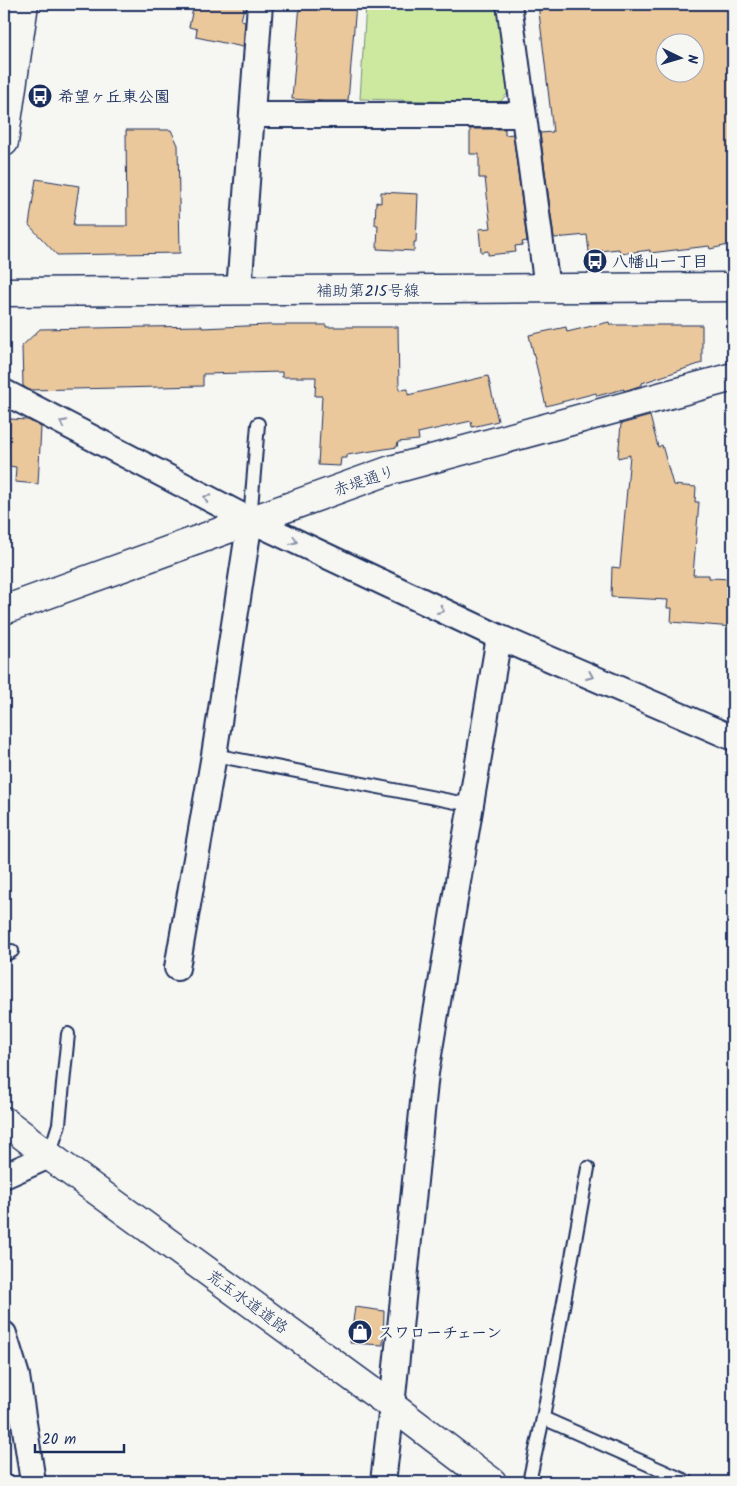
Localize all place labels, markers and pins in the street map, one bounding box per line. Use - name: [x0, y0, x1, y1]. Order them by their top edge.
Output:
- bus stop icon: 希望ヶ丘東公園: [27, 83, 53, 109]
- place label: 希望ヶ丘東公園: [58, 85, 170, 110]
- bus stop icon: 八幡山一丁目: [582, 248, 608, 274]
- place label: 八幡山一丁目: [612, 250, 708, 275]
- shop icon: スワローチェーン: [347, 1319, 373, 1345]
- place label: スワローチェーン: [378, 1321, 502, 1346]

